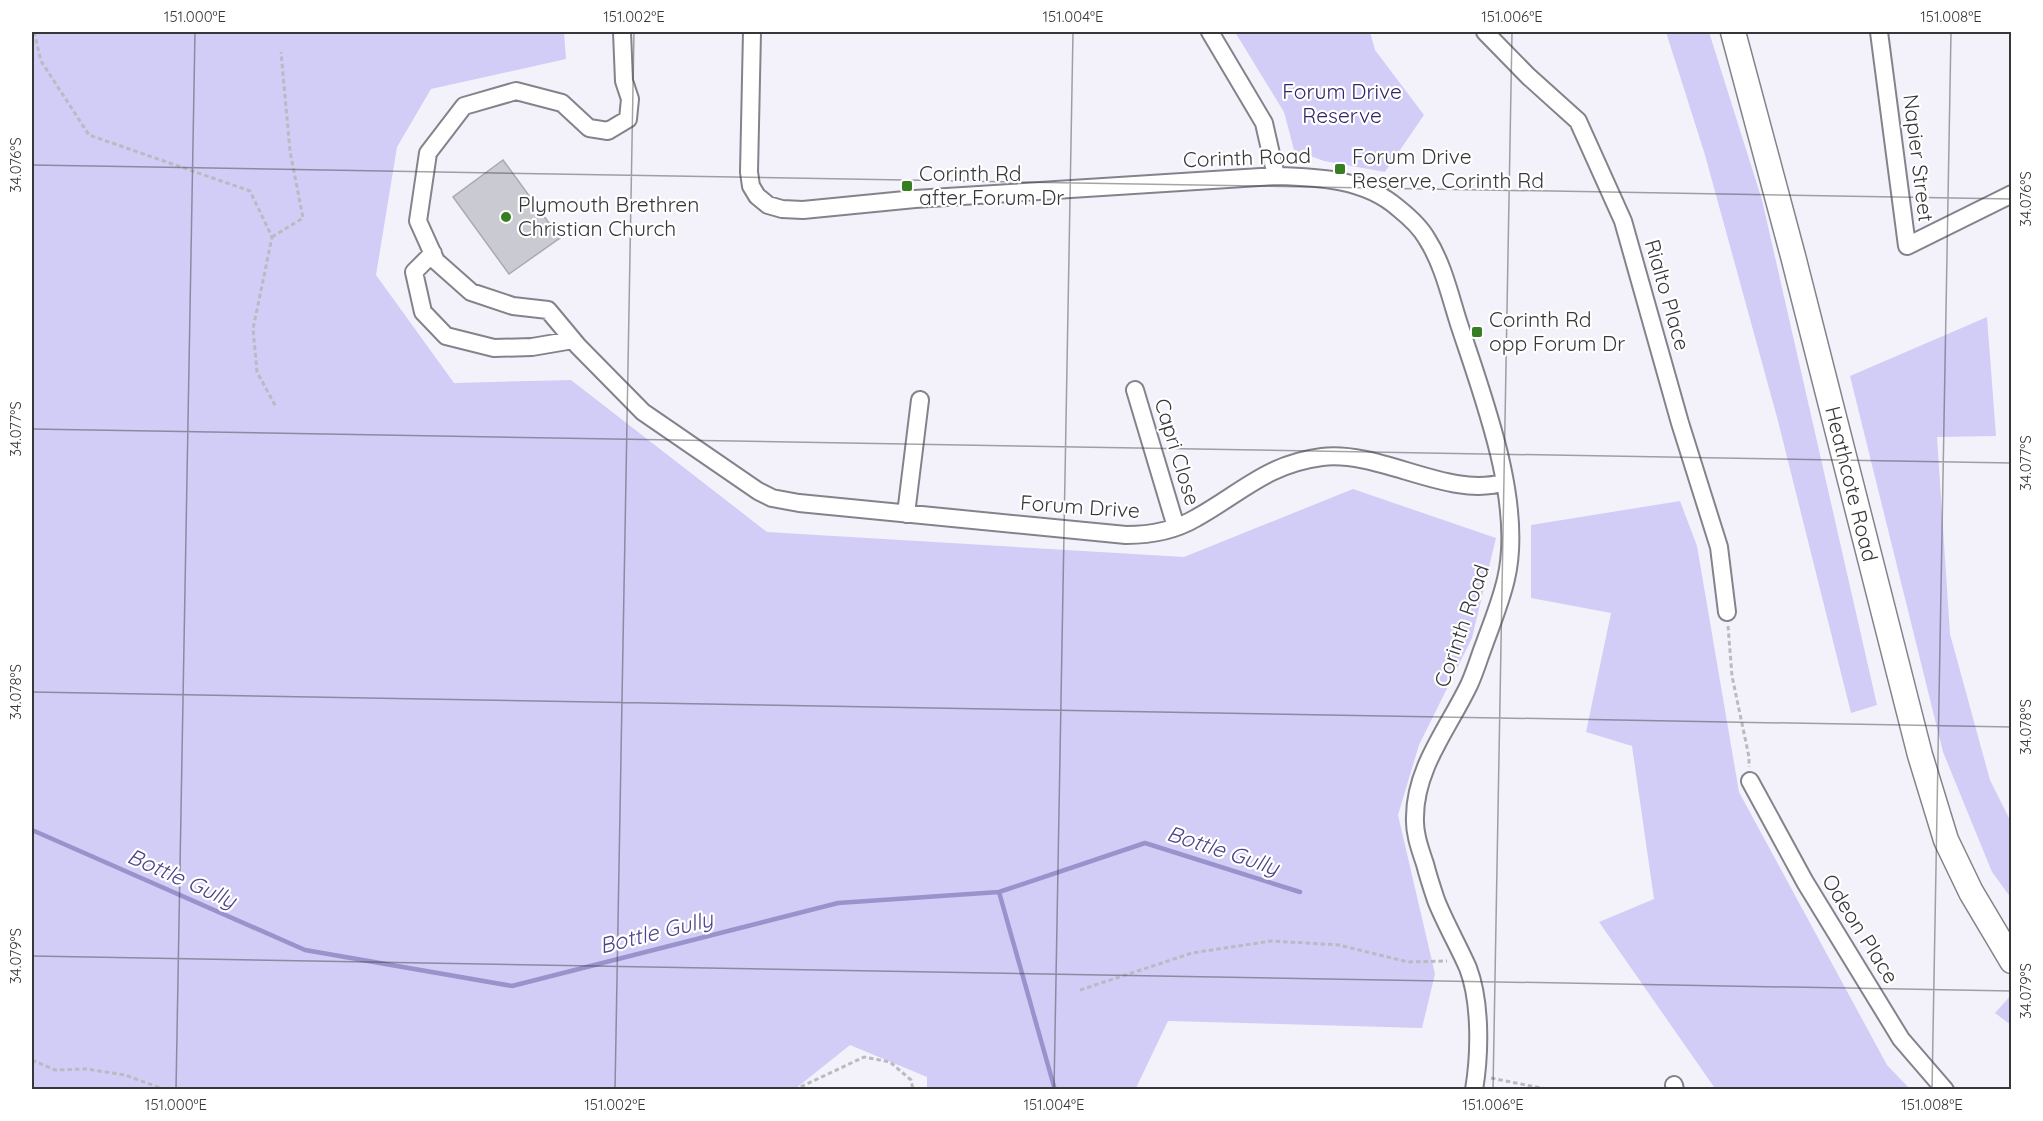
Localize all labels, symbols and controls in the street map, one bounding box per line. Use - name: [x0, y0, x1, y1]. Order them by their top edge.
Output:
- text: 151.000°E: [164, 7, 226, 26]
- text: 151.002°E: [603, 7, 665, 26]
- text: 151.004°E: [1042, 7, 1104, 26]
- text: 151.006°E: [1481, 7, 1543, 26]
- text: 151.008°E: [1920, 7, 1982, 26]
- park label: Forum Drive Reserve: [1282, 78, 1402, 128]
- street label: Napier Street: [1898, 93, 1940, 223]
- text: 34.076°S: [6, 137, 25, 193]
- street label: Corinth Road: [1183, 142, 1311, 172]
- place label: Forum Drive Reserve, Corinth Rd: [1352, 143, 1544, 193]
- place label: Corinth Rd after Forum Dr: [919, 160, 1064, 210]
- marker: Forum Drive Reserve, Corinth Rd: [1333, 162, 1347, 176]
- text: 34.076°S: [2016, 171, 2035, 227]
- marker: Corinth Rd after Forum Dr: [900, 179, 914, 193]
- place label: Plymouth Brethren Christian Church: [518, 191, 699, 241]
- marker: Plymouth Brethren Christian Church: [499, 210, 513, 224]
- street label: Rialto Place: [1640, 236, 1696, 353]
- place label: Corinth Rd opp Forum Dr: [1489, 306, 1625, 356]
- marker: Corinth Rd opp Forum Dr: [1470, 325, 1484, 339]
- street label: Capri Close: [1149, 395, 1207, 508]
- text: 34.077°S: [6, 401, 25, 457]
- street label: Heathcote Road: [1820, 403, 1884, 564]
- text: 34.077°S: [2016, 435, 2035, 491]
- street label: Forum Drive: [1019, 489, 1141, 523]
- street label: Corinth Road: [1428, 561, 1494, 690]
- text: 34.078°S: [6, 664, 25, 720]
- text: 34.078°S: [2016, 699, 2035, 755]
- water label: Bottle Gully: [1164, 819, 1284, 882]
- water label: Bottle Gully: [123, 842, 242, 915]
- street label: Odeon Place: [1817, 869, 1905, 988]
- water label: Bottle Gully: [596, 904, 717, 960]
- text: 34.079°S: [6, 928, 25, 984]
- text: 34.079°S: [2016, 963, 2035, 1019]
- text: 151.000°E: [145, 1095, 207, 1114]
- text: 151.002°E: [584, 1095, 646, 1114]
- text: 151.004°E: [1023, 1095, 1085, 1114]
- text: 151.006°E: [1462, 1095, 1524, 1114]
- text: 151.008°E: [1901, 1095, 1963, 1114]

